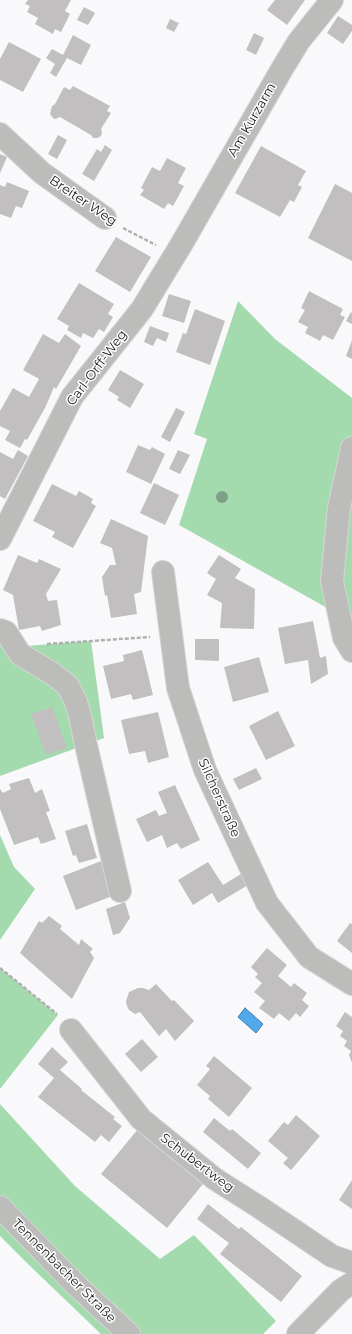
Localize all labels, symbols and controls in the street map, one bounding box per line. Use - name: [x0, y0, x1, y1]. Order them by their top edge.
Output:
- street label: Am Kurzarm: [225, 80, 279, 160]
- street label: Breiter Weg: [46, 173, 120, 229]
- street label: Carl-Orff-Weg: [64, 327, 130, 409]
- street label: Silcherstraße: [195, 756, 243, 840]
- street label: Schubertweg: [157, 1130, 237, 1196]
- street label: Tennenbacher Straße: [9, 1216, 119, 1326]

